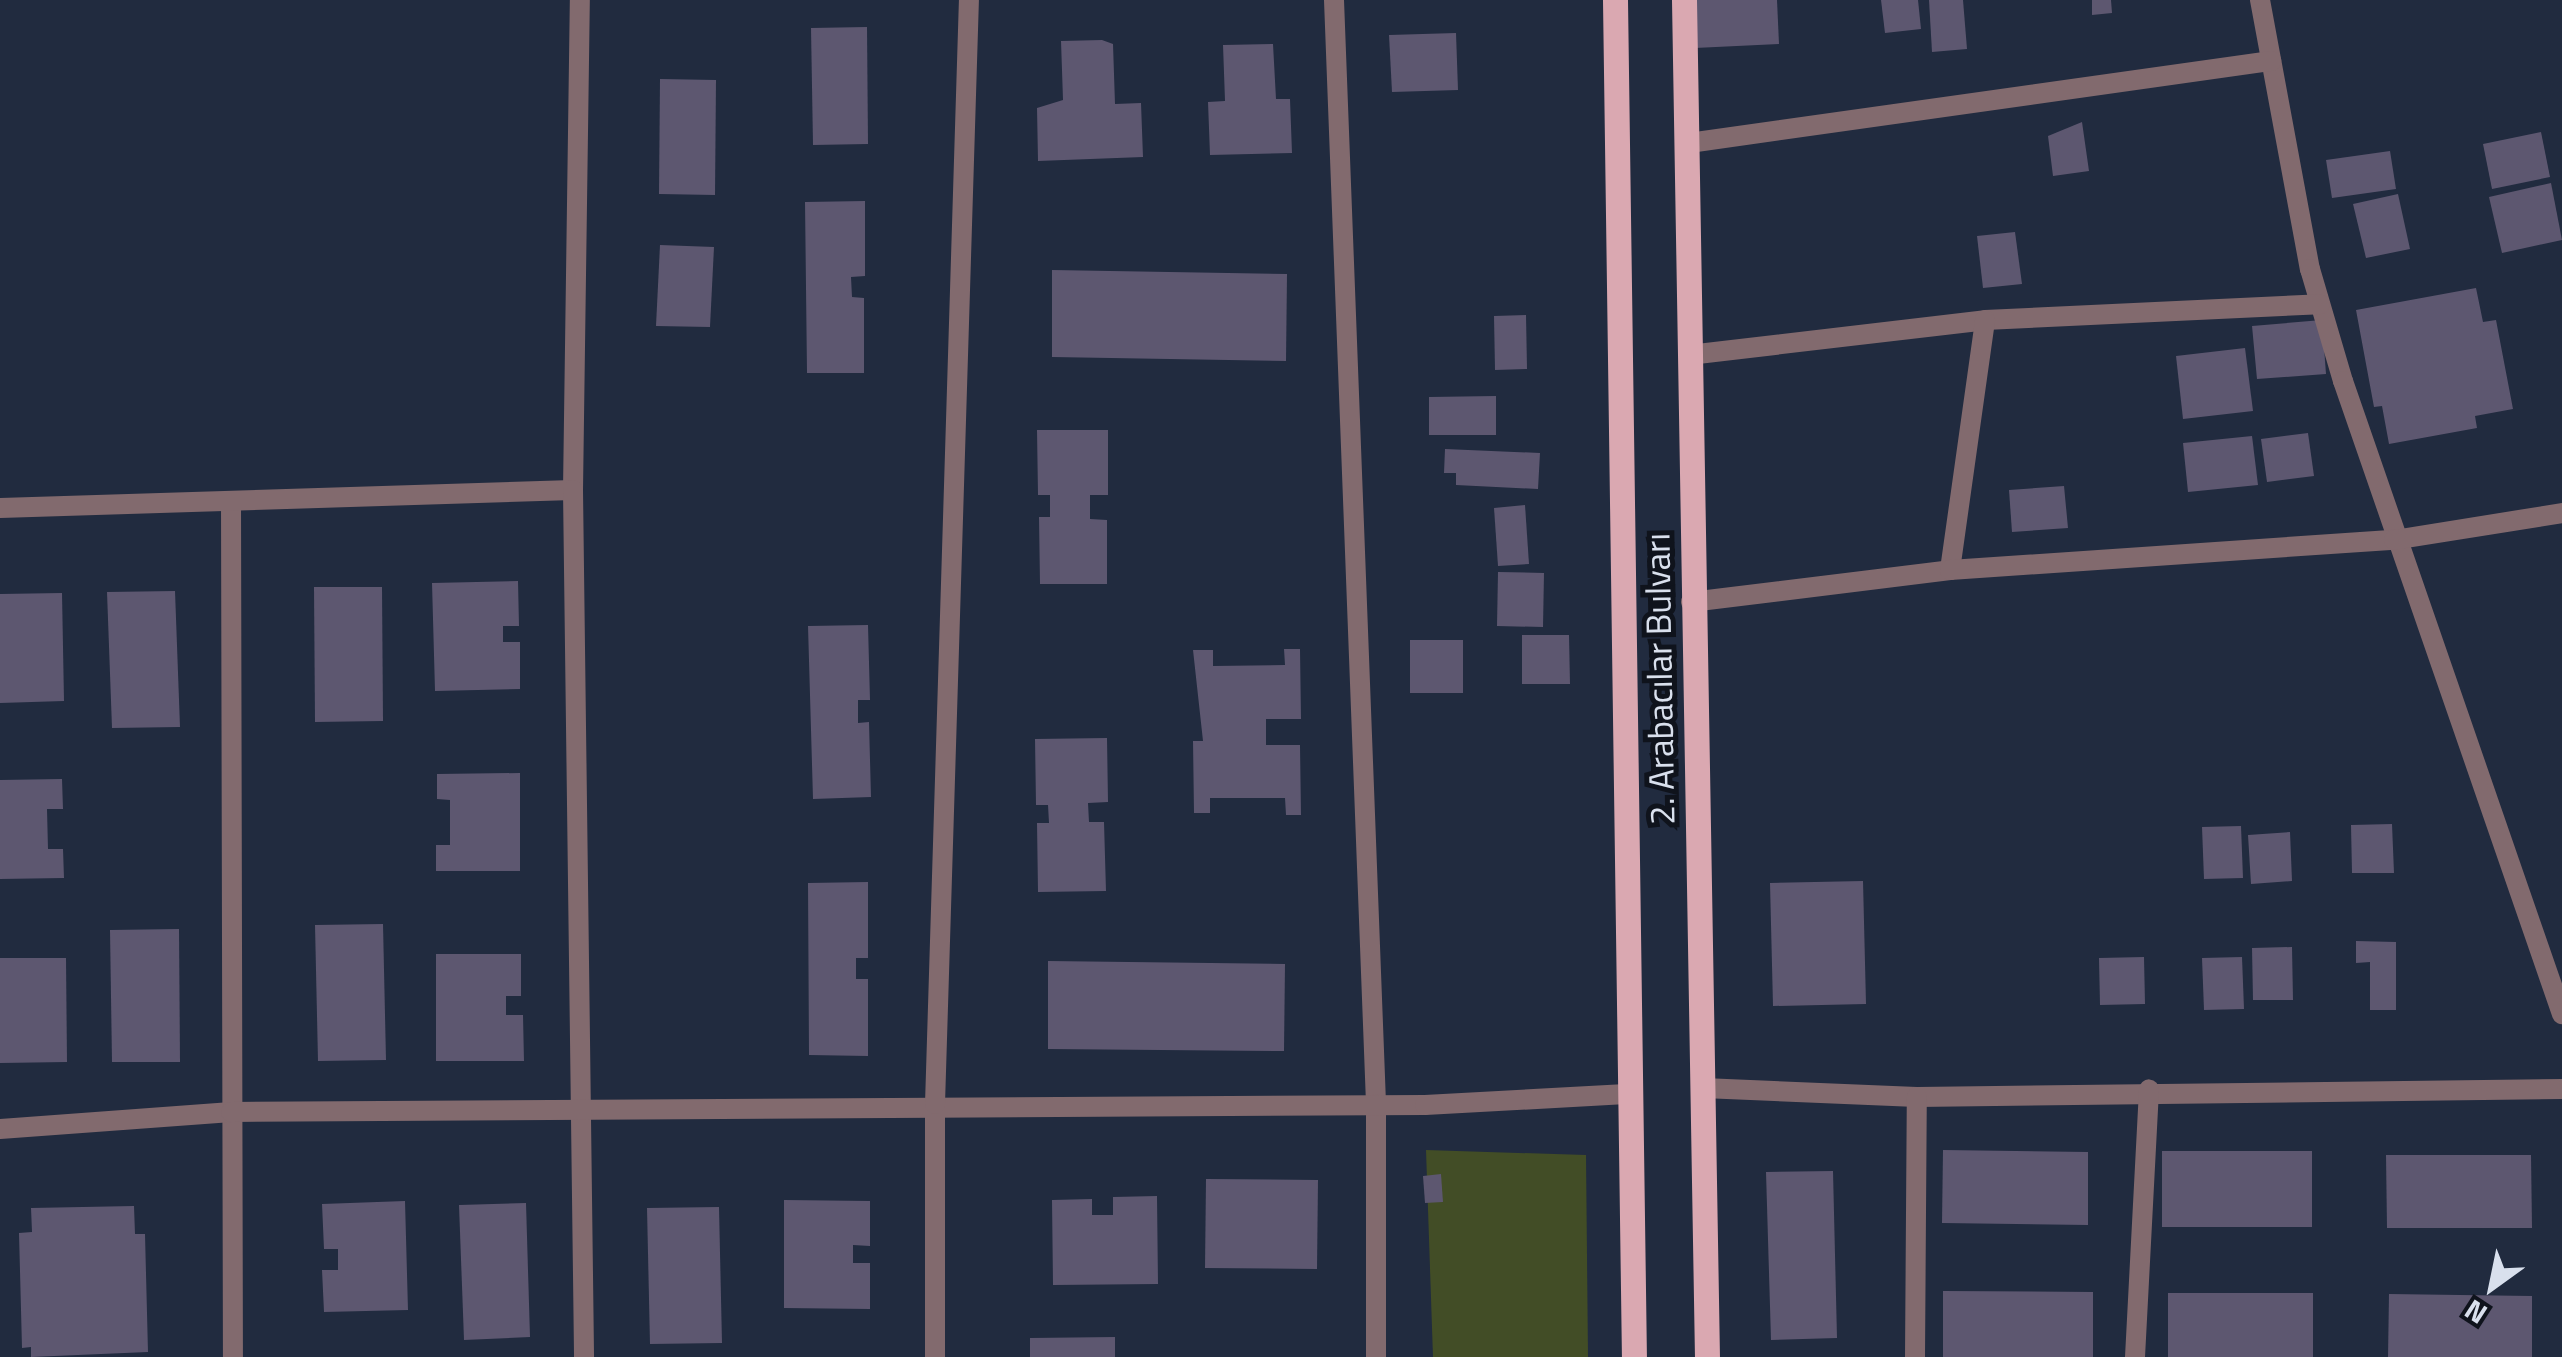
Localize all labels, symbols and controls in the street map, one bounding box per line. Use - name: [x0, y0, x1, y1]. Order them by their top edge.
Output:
- street label: 2. Arabacılar Bulvarı: [1635, 533, 1683, 825]
- north arrow: [2442, 1237, 2542, 1337]
- text: N: [2456, 1289, 2495, 1336]

